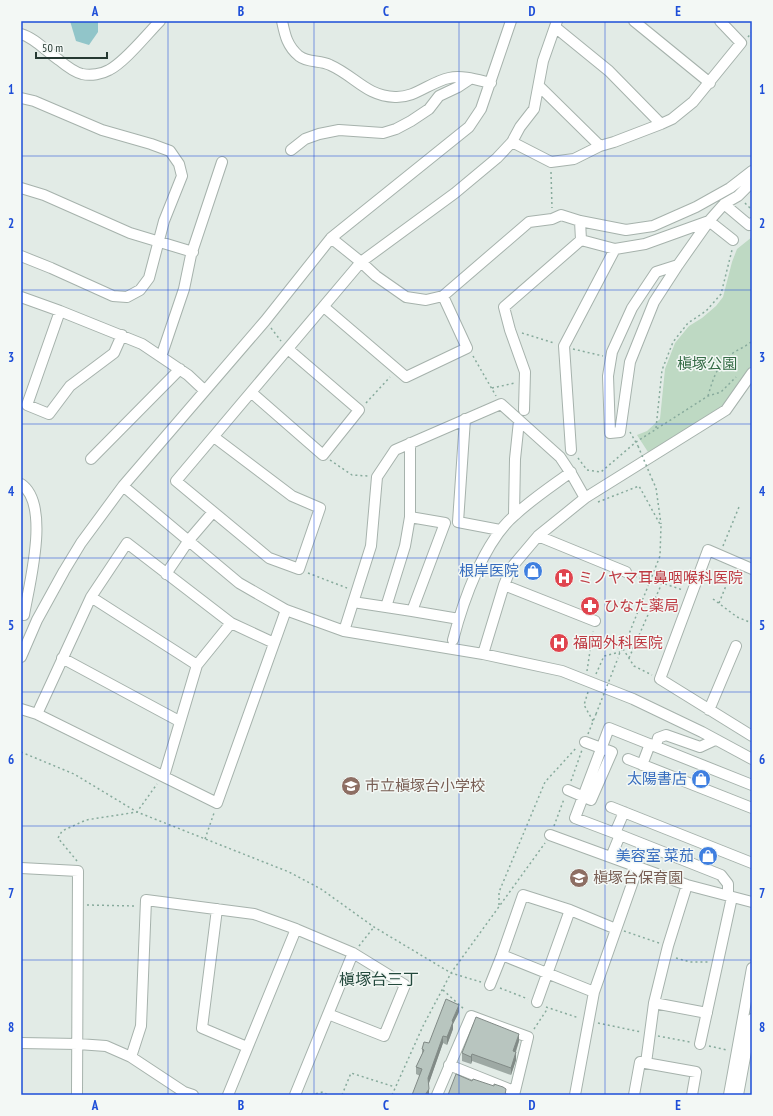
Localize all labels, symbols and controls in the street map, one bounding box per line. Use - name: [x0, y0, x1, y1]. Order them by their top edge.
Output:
- text: A: [91, 3, 99, 20]
- text: B: [238, 3, 244, 20]
- text: C: [383, 3, 389, 20]
- text: D: [529, 3, 536, 20]
- text: E: [675, 3, 681, 20]
- scale bar: [36, 34, 107, 60]
- text: 50 m: [42, 40, 63, 55]
- text: 1: [8, 81, 14, 98]
- text: 1: [759, 81, 765, 98]
- text: 2: [8, 215, 14, 232]
- text: 2: [759, 215, 765, 232]
- text: 3: [8, 349, 14, 366]
- text: 3: [759, 349, 765, 366]
- park label: 槇塚公園: [677, 354, 737, 373]
- text: 4: [8, 483, 15, 500]
- text: 4: [759, 483, 766, 500]
- shop icon: 根岸医院: [522, 560, 544, 582]
- place label: 根岸医院: [459, 561, 519, 580]
- hospital icon: ミノヤマ耳鼻咽喉科医院: [553, 567, 575, 589]
- place label: ミノヤマ耳鼻咽喉科医院: [578, 568, 743, 587]
- pharmacy icon: ひなた薬局: [579, 595, 601, 617]
- place label: ひなた薬局: [604, 596, 679, 615]
- text: 5: [8, 617, 14, 634]
- text: 5: [759, 617, 765, 634]
- hospital icon: 福岡外科医院: [548, 632, 570, 654]
- place label: 福岡外科医院: [573, 633, 663, 652]
- text: 6: [8, 751, 14, 768]
- text: 6: [759, 751, 765, 768]
- shop icon: 太陽書店: [690, 768, 712, 790]
- place label: 太陽書店: [627, 769, 687, 788]
- school or university icon: 市立槇塚台小学校: [340, 775, 362, 797]
- place label: 市立槇塚台小学校: [365, 776, 485, 795]
- shop icon: 美容室 菜茄: [697, 845, 719, 867]
- place label: 美容室 菜茄: [616, 846, 694, 865]
- school or university icon: 槇塚台保育園: [568, 867, 590, 889]
- place label: 槇塚台保育園: [593, 868, 683, 887]
- text: 7: [8, 885, 14, 902]
- text: 7: [759, 885, 765, 902]
- district label: 槇塚台三丁: [339, 969, 419, 989]
- text: 8: [8, 1019, 14, 1036]
- text: 8: [759, 1019, 765, 1036]
- text: A: [91, 1097, 99, 1114]
- text: B: [238, 1097, 244, 1114]
- text: C: [383, 1097, 389, 1114]
- text: D: [529, 1097, 536, 1114]
- text: E: [675, 1097, 681, 1114]

